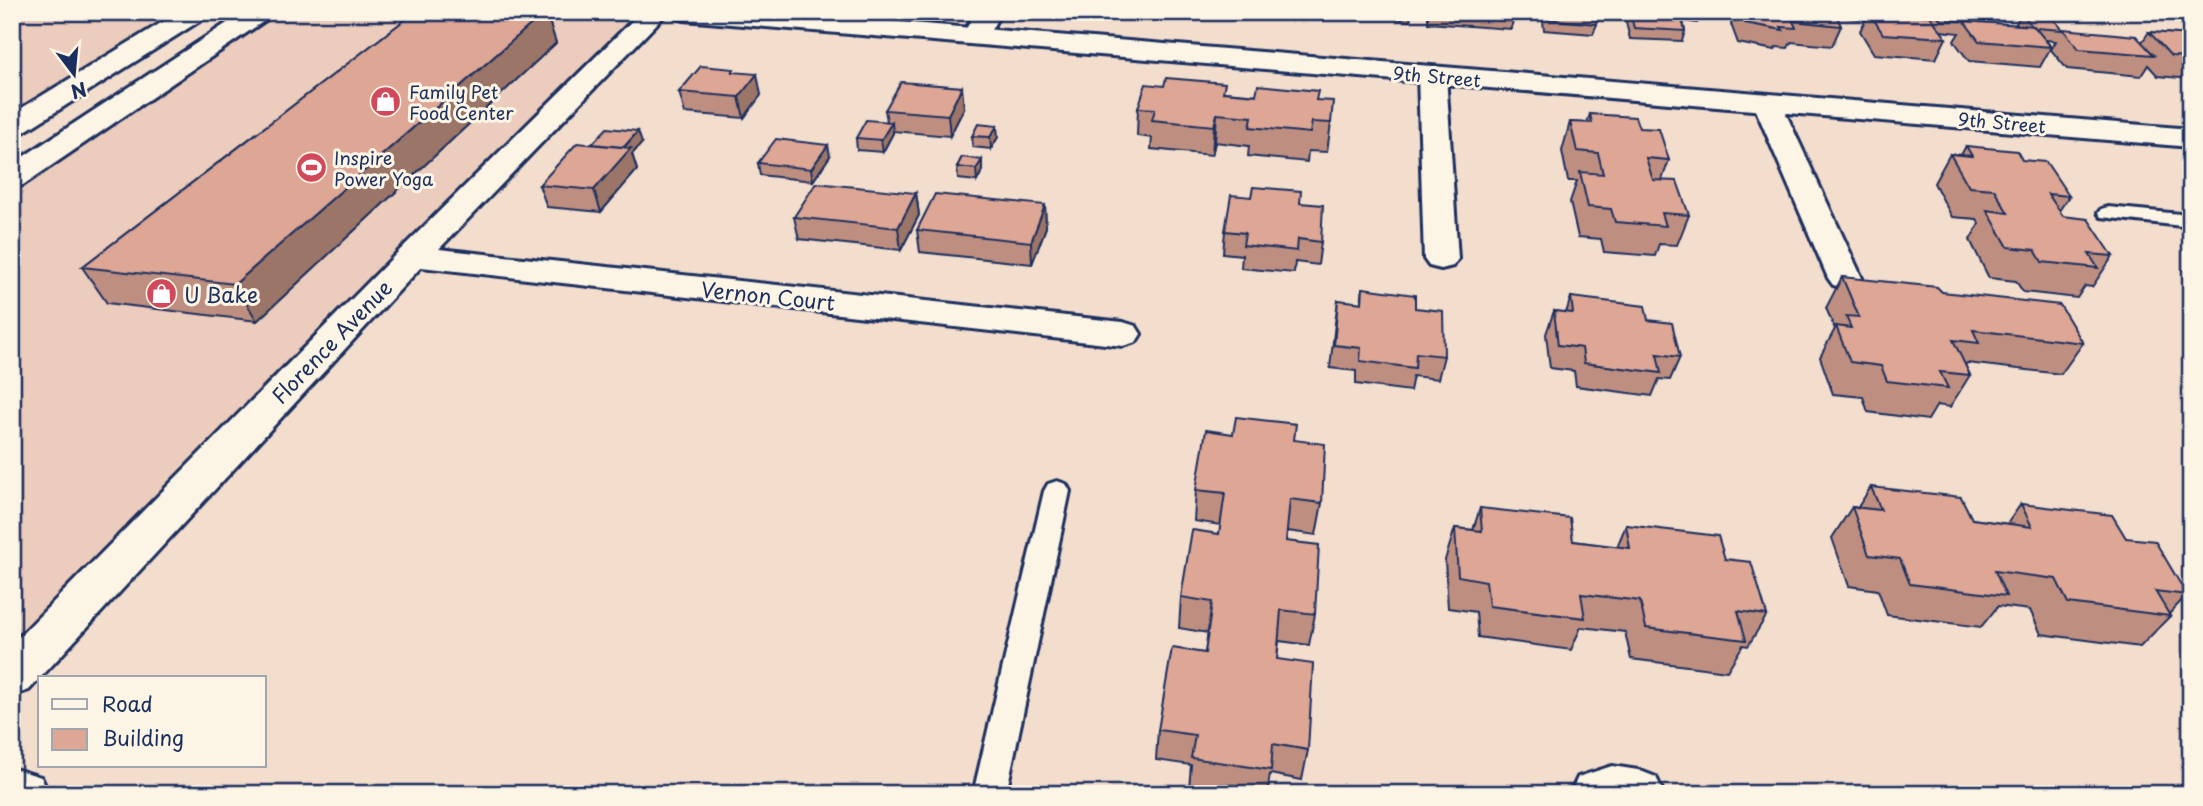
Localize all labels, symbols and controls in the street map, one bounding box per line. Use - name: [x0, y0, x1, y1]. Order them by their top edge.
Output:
- north arrow: [38, 38, 108, 108]
- street label: 9th Street: [1392, 59, 1482, 93]
- text: N: [68, 76, 90, 107]
- place label: Family Pet Food Center: [409, 78, 514, 126]
- shop icon: Family Pet Food Center: [369, 84, 403, 118]
- street label: 9th Street: [1957, 105, 2047, 139]
- place label: Inspire Power Yoga: [334, 144, 434, 192]
- sports icon: Inspire Power Yoga: [294, 150, 328, 184]
- street label: Florence Avenue: [263, 272, 399, 410]
- street label: Vernon Court: [699, 272, 837, 318]
- shop icon: U Bake: [144, 277, 178, 311]
- place label: U Bake: [184, 278, 258, 310]
- legend: [38, 676, 266, 768]
- text: Road: [102, 687, 153, 719]
- text: Building: [102, 721, 184, 753]

